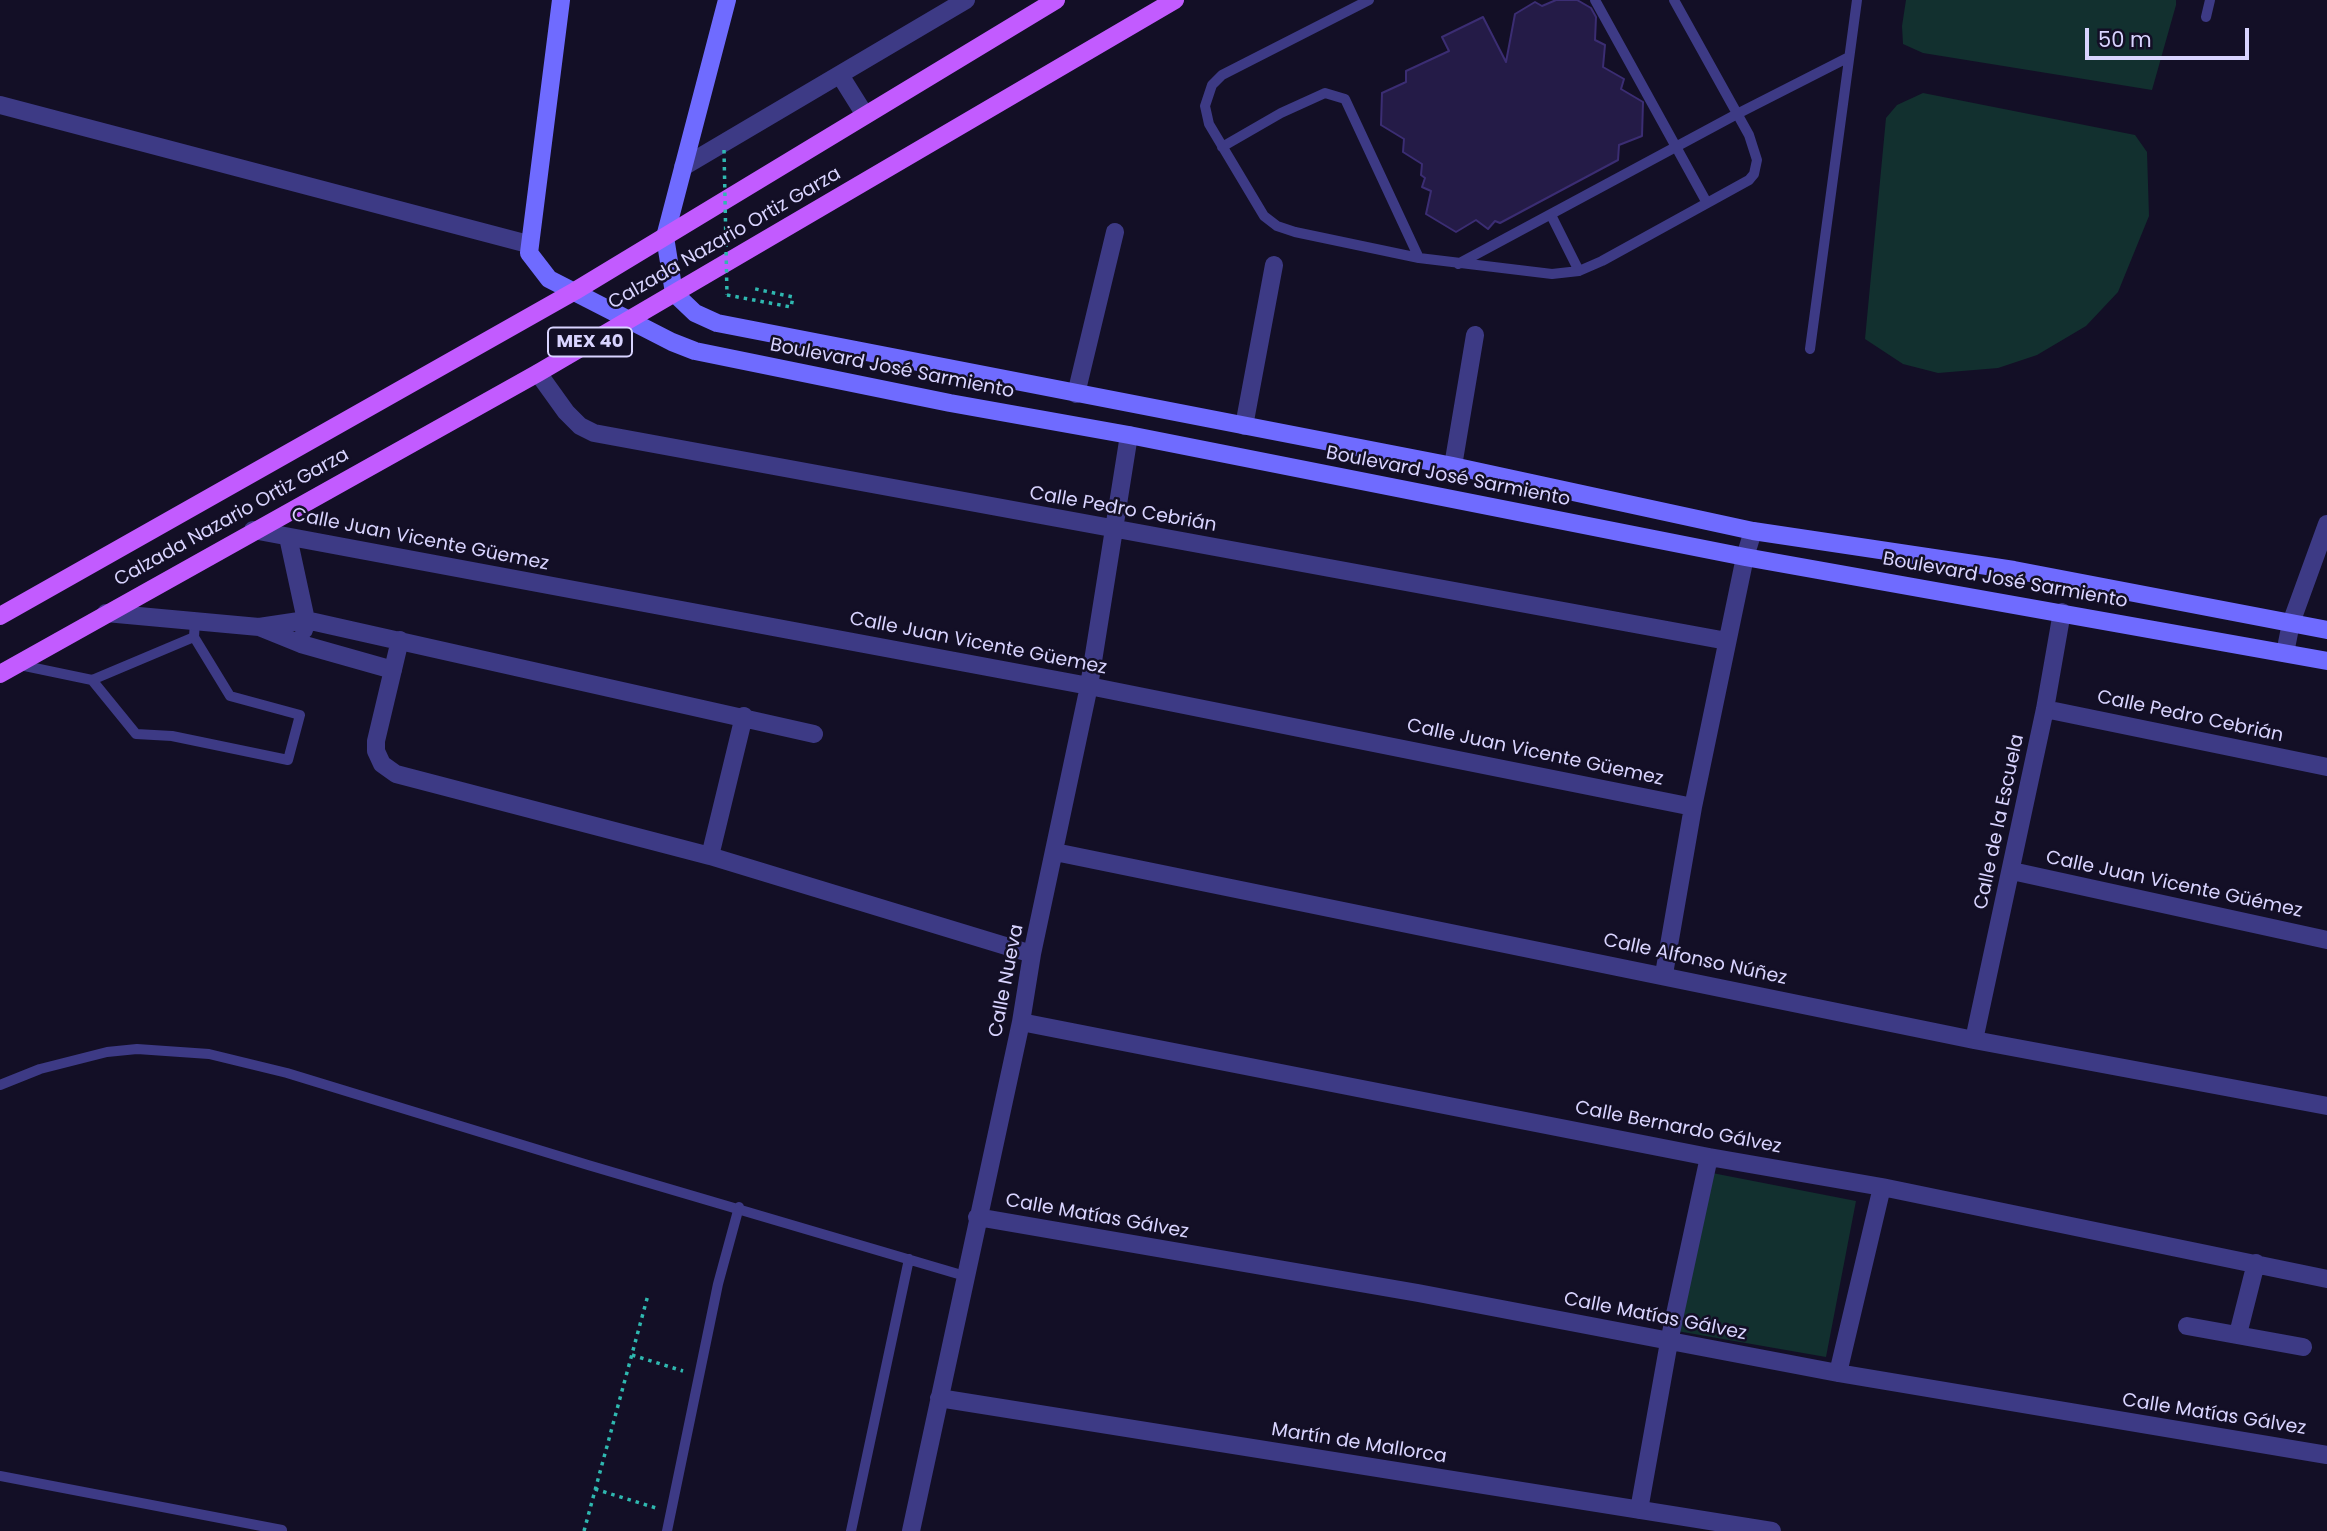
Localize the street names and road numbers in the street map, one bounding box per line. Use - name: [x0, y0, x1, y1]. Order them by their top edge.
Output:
- street label: Calzada Nazario Ortiz Garza: [605, 163, 845, 315]
- road number: MEX 40: [548, 328, 632, 356]
- street label: Boulevard José Sarmiento: [768, 334, 1016, 404]
- street label: Boulevard José Sarmiento: [1324, 442, 1572, 512]
- street label: Calzada Nazario Ortiz Garza: [111, 444, 353, 592]
- street label: Calle Pedro Cebrián: [1028, 482, 1218, 538]
- street label: Calle Juan Vicente Güemez: [289, 504, 551, 576]
- street label: Boulevard José Sarmiento: [1881, 548, 2129, 614]
- street label: Calle Juan Vicente Güemez: [847, 608, 1109, 680]
- street label: Calle Pedro Cebrián: [2095, 686, 2285, 748]
- street label: Calle Juan Vicente Güemez: [1405, 715, 1665, 791]
- street label: Calle de la Escuela: [1970, 732, 2030, 912]
- street label: Calle Juan Vicente Güémez: [2044, 847, 2304, 923]
- street label: Calle Nueva: [985, 923, 1029, 1039]
- street label: Calle Alfonso Núñez: [1601, 929, 1789, 991]
- street label: Calle Bernardo Gálvez: [1573, 1097, 1783, 1159]
- street label: Calle Matías Gálvez: [1004, 1190, 1190, 1244]
- street label: Calle Matías Gálvez: [1562, 1288, 1748, 1346]
- street label: Calle Matías Gálvez: [2120, 1389, 2308, 1441]
- street label: Martín de Mallorca: [1270, 1419, 1448, 1469]

